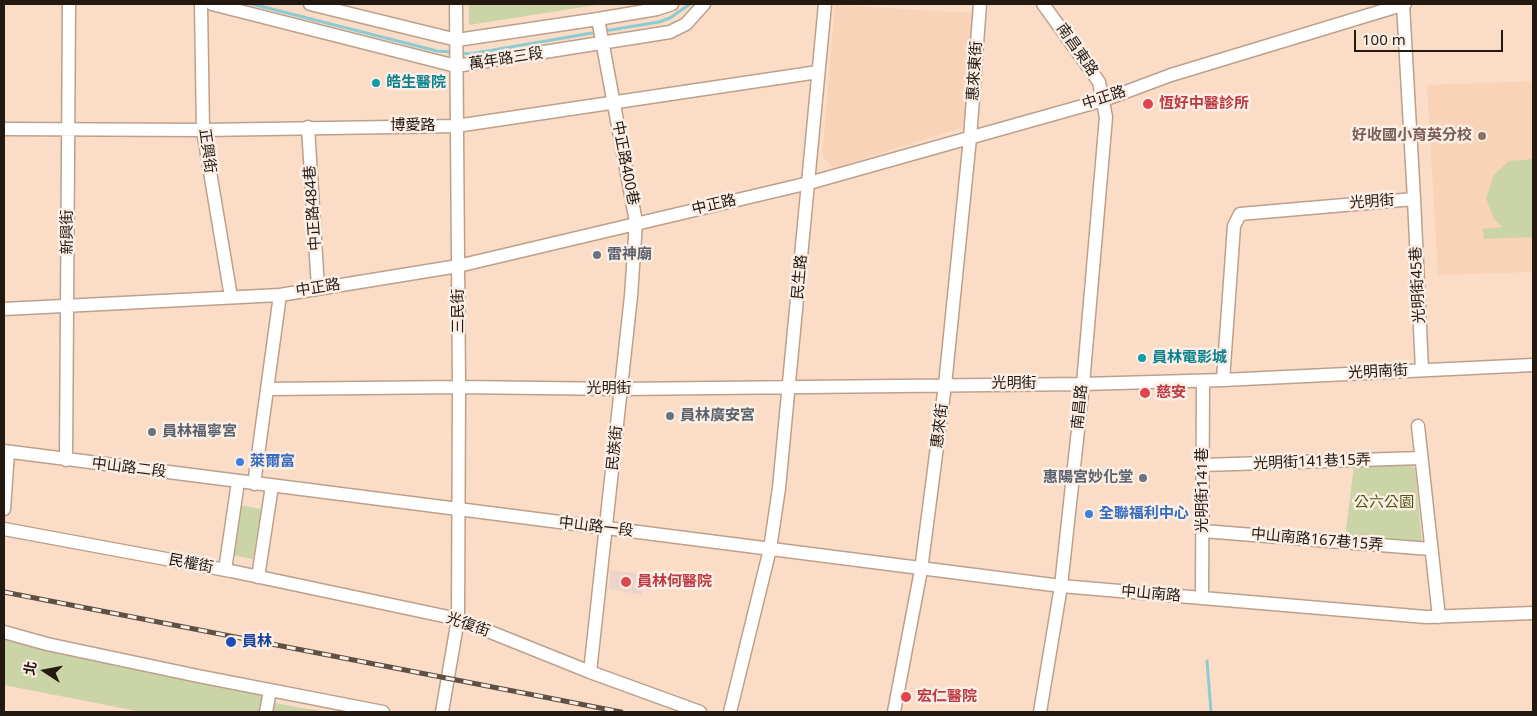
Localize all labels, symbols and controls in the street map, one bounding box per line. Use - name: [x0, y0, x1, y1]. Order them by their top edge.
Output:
- street label: 南昌東路: [1052, 20, 1102, 80]
- scale bar: [1357, 20, 1506, 52]
- text: 100 m: [1362, 29, 1406, 49]
- street label: 惠來東街: [964, 40, 986, 102]
- street label: 萬年路三段: [468, 44, 544, 74]
- place label: 皓生醫院: [386, 74, 446, 92]
- marker: 皓生醫院: [370, 77, 382, 89]
- street label: 中正路: [1080, 82, 1128, 114]
- place label: 恆好中醫診所: [1159, 95, 1249, 113]
- marker: 恆好中醫診所: [1141, 97, 1155, 111]
- street label: 博愛路: [391, 117, 435, 135]
- street label: 中正路400巷: [608, 119, 642, 207]
- street label: 正興街: [195, 127, 219, 175]
- place label: 好收國小育英分校: [1352, 127, 1472, 145]
- marker: 好收國小育英分校: [1476, 130, 1488, 142]
- street label: 中正路484巷: [301, 165, 325, 251]
- street label: 中正路: [690, 191, 738, 219]
- street label: 光明街: [1349, 191, 1395, 213]
- street label: 新興街: [59, 210, 77, 254]
- place label: 雷神廟: [607, 246, 652, 264]
- street label: 光明街45巷: [1407, 246, 1429, 324]
- marker: 雷神廟: [591, 249, 603, 261]
- street label: 民生路: [789, 254, 811, 300]
- street label: 中正路: [294, 276, 342, 300]
- street label: 三民街: [450, 289, 468, 333]
- place label: 員林電影城: [1152, 349, 1227, 367]
- marker: 員林電影城: [1136, 352, 1148, 364]
- street label: 光明南街: [1348, 361, 1408, 383]
- street label: 光明街: [992, 375, 1036, 393]
- street label: 光明街: [587, 380, 631, 398]
- street label: 南昌路: [1069, 384, 1091, 430]
- place label: 慈安: [1156, 384, 1186, 402]
- marker: 慈安: [1138, 386, 1152, 400]
- street label: 惠來街: [928, 403, 952, 449]
- place label: 員林廣安宮: [680, 407, 755, 425]
- marker: 員林廣安宮: [664, 410, 676, 422]
- place label: 員林福寧宮: [162, 423, 237, 441]
- street label: 民族街: [604, 425, 626, 471]
- marker: 員林福寧宮: [146, 426, 158, 438]
- street label: 光明街141巷: [1194, 447, 1212, 533]
- street label: 光明街141巷15弄: [1253, 451, 1371, 473]
- place label: 萊爾富: [250, 453, 295, 471]
- street label: 中山路二段: [91, 454, 167, 482]
- marker: 萊爾富: [234, 456, 246, 468]
- place label: 惠陽宮妙化堂: [1043, 469, 1133, 487]
- marker: 惠陽宮妙化堂: [1137, 472, 1149, 484]
- park label: 公六公園: [1354, 494, 1414, 512]
- place label: 全聯福利中心: [1099, 505, 1189, 523]
- marker: 全聯福利中心: [1083, 508, 1095, 520]
- street label: 中山路一段: [558, 513, 634, 541]
- street label: 中山南路167巷15弄: [1250, 525, 1384, 555]
- street label: 民權街: [167, 551, 215, 577]
- place label: 員林何醫院: [637, 573, 712, 591]
- marker: 員林何醫院: [619, 575, 633, 589]
- street label: 中山南路: [1120, 582, 1182, 606]
- street label: 光復街: [444, 609, 492, 641]
- place label: 員林: [242, 633, 272, 651]
- marker: 員林: [224, 635, 238, 649]
- north arrow: [20, 646, 70, 696]
- text: 北: [19, 659, 40, 677]
- place label: 宏仁醫院: [917, 688, 977, 706]
- marker: 宏仁醫院: [899, 690, 913, 704]

